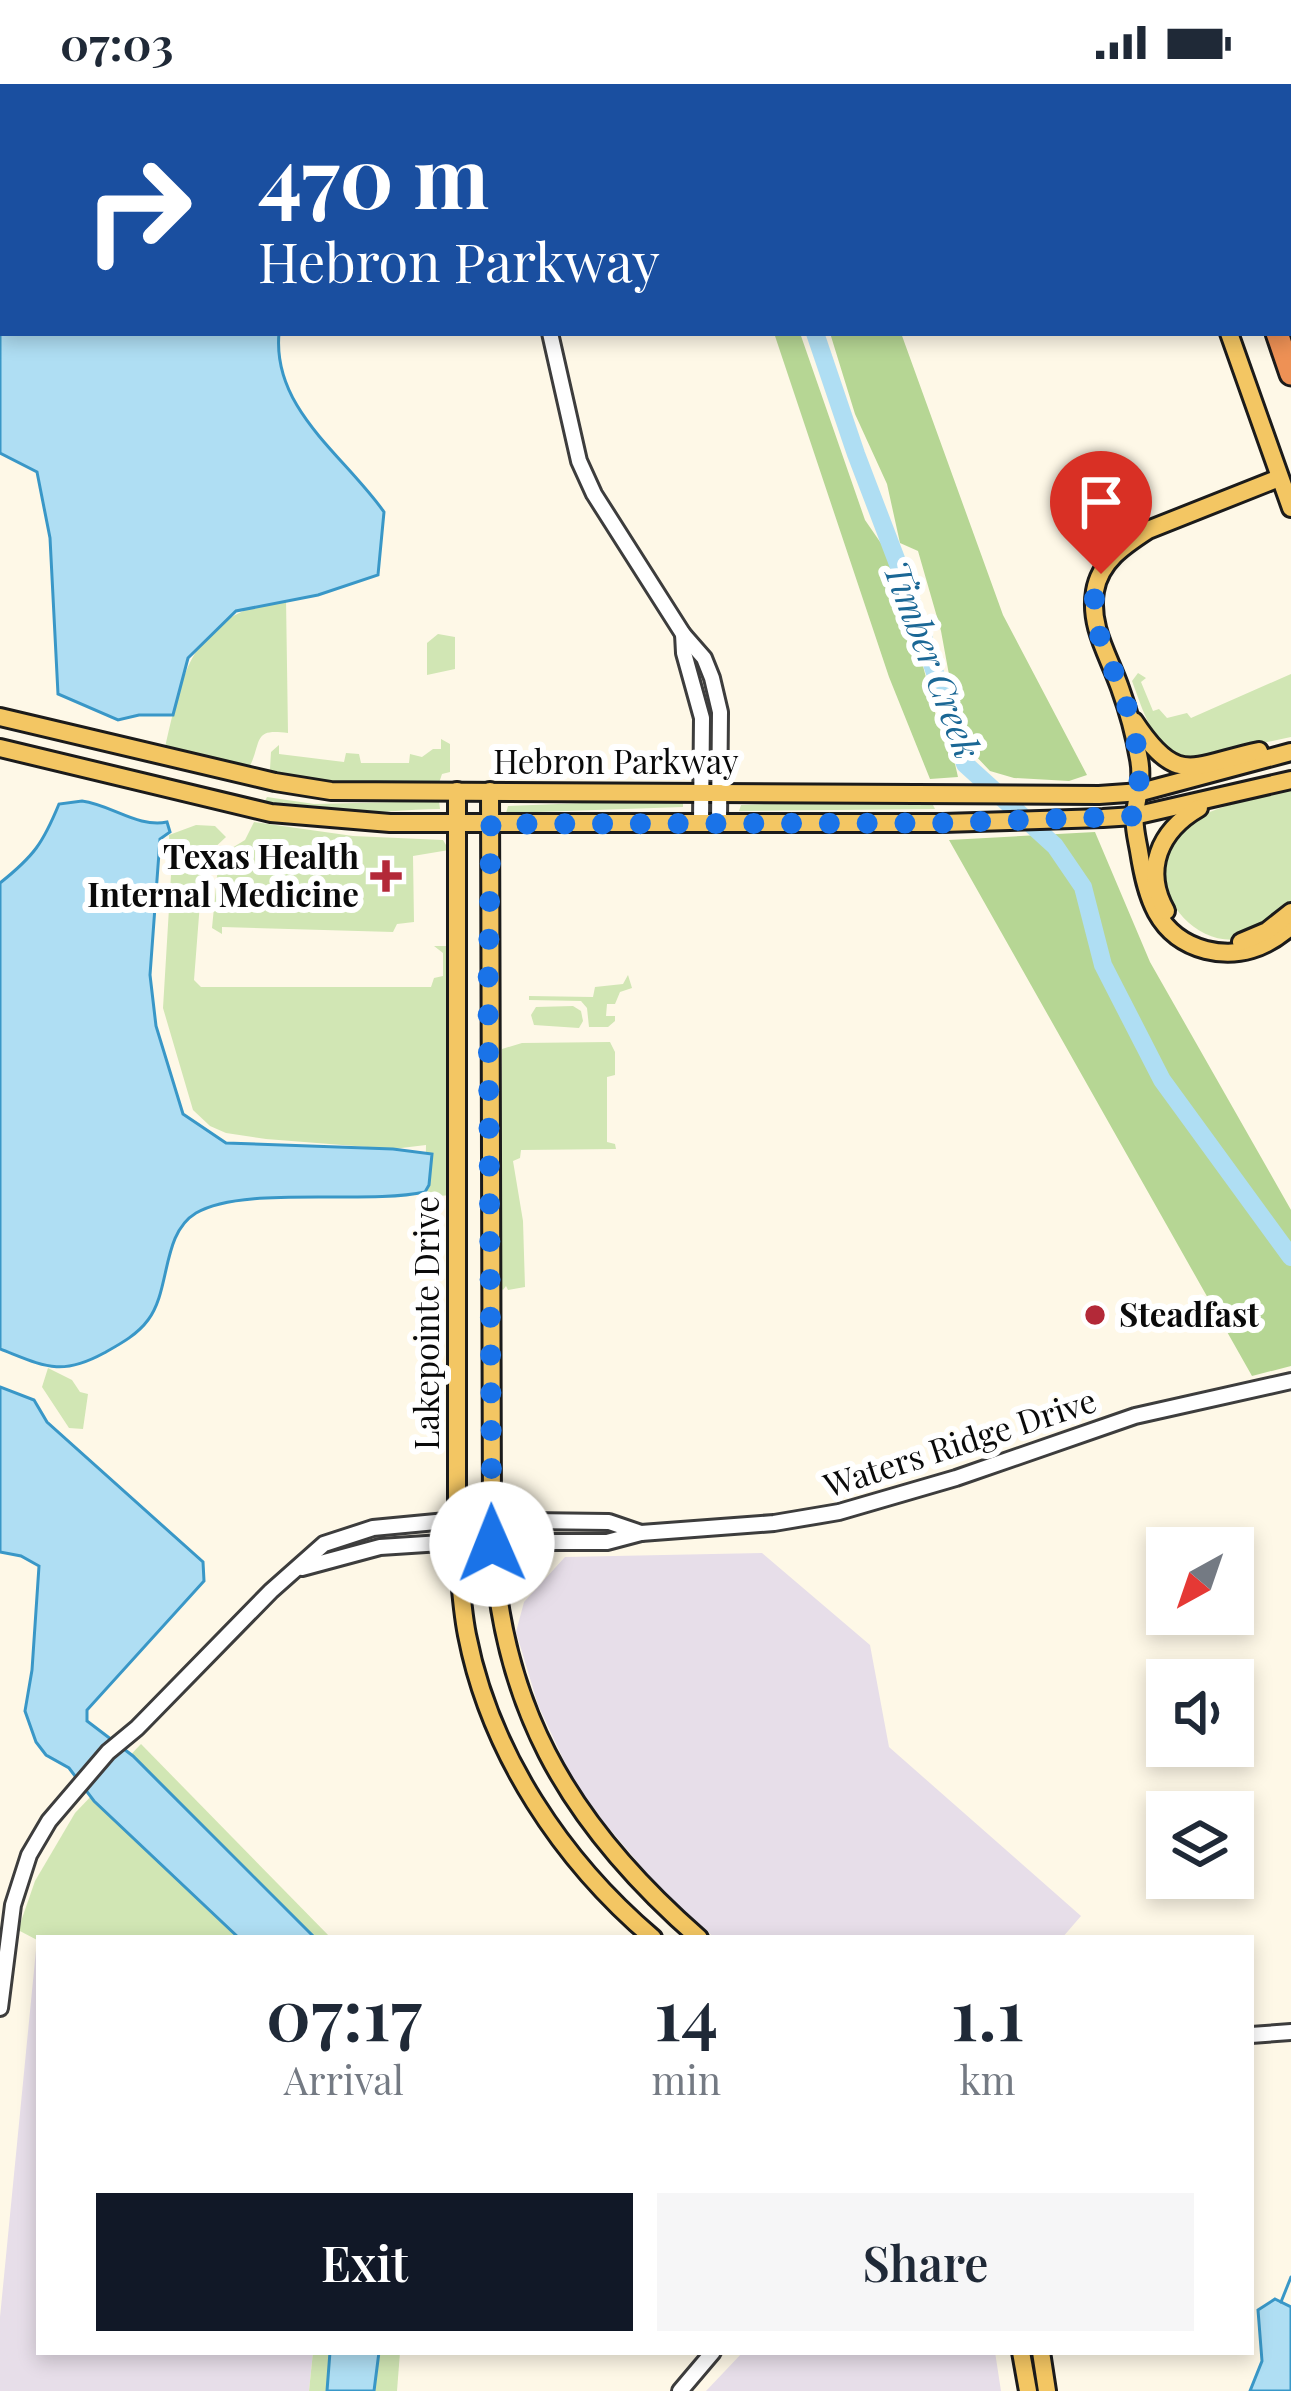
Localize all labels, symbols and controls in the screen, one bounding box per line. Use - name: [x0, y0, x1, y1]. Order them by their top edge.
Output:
- text: 07:03: [60, 12, 174, 72]
- text: 470 m: [258, 118, 489, 230]
- icon: right: [60, 132, 216, 288]
- text: Hebron Parkway: [258, 225, 660, 297]
- pin: [1050, 451, 1152, 574]
- icon: arrive: [1068, 469, 1134, 535]
- water label: Timber Creek: [874, 554, 994, 765]
- street label: Hebron Parkway: [493, 738, 739, 782]
- place label: Texas Health Internal Medicine: [87, 833, 359, 915]
- marker: Texas Health Internal Medicine: [370, 860, 402, 892]
- street label: Lakepointe Drive: [403, 1196, 447, 1450]
- place label: Steadfast: [1119, 1291, 1259, 1335]
- marker: Steadfast: [1082, 1302, 1108, 1328]
- street label: Waters Ridge Drive: [817, 1376, 1101, 1506]
- position arrow: [429, 1481, 555, 1607]
- north arrow: [1146, 1527, 1254, 1635]
- map controls: [1146, 1527, 1254, 1899]
- button: sound: [1146, 1659, 1254, 1767]
- button: layers: [1146, 1791, 1254, 1899]
- text: 07:17: [266, 1963, 422, 2059]
- text: 14: [654, 1963, 719, 2059]
- text: 1.1: [951, 1963, 1024, 2059]
- text: Arrival: [284, 2053, 404, 2105]
- text: min: [652, 2053, 721, 2105]
- text: km: [959, 2053, 1016, 2105]
- button: Exit: [96, 2193, 633, 2331]
- button: Share: [657, 2193, 1194, 2331]

